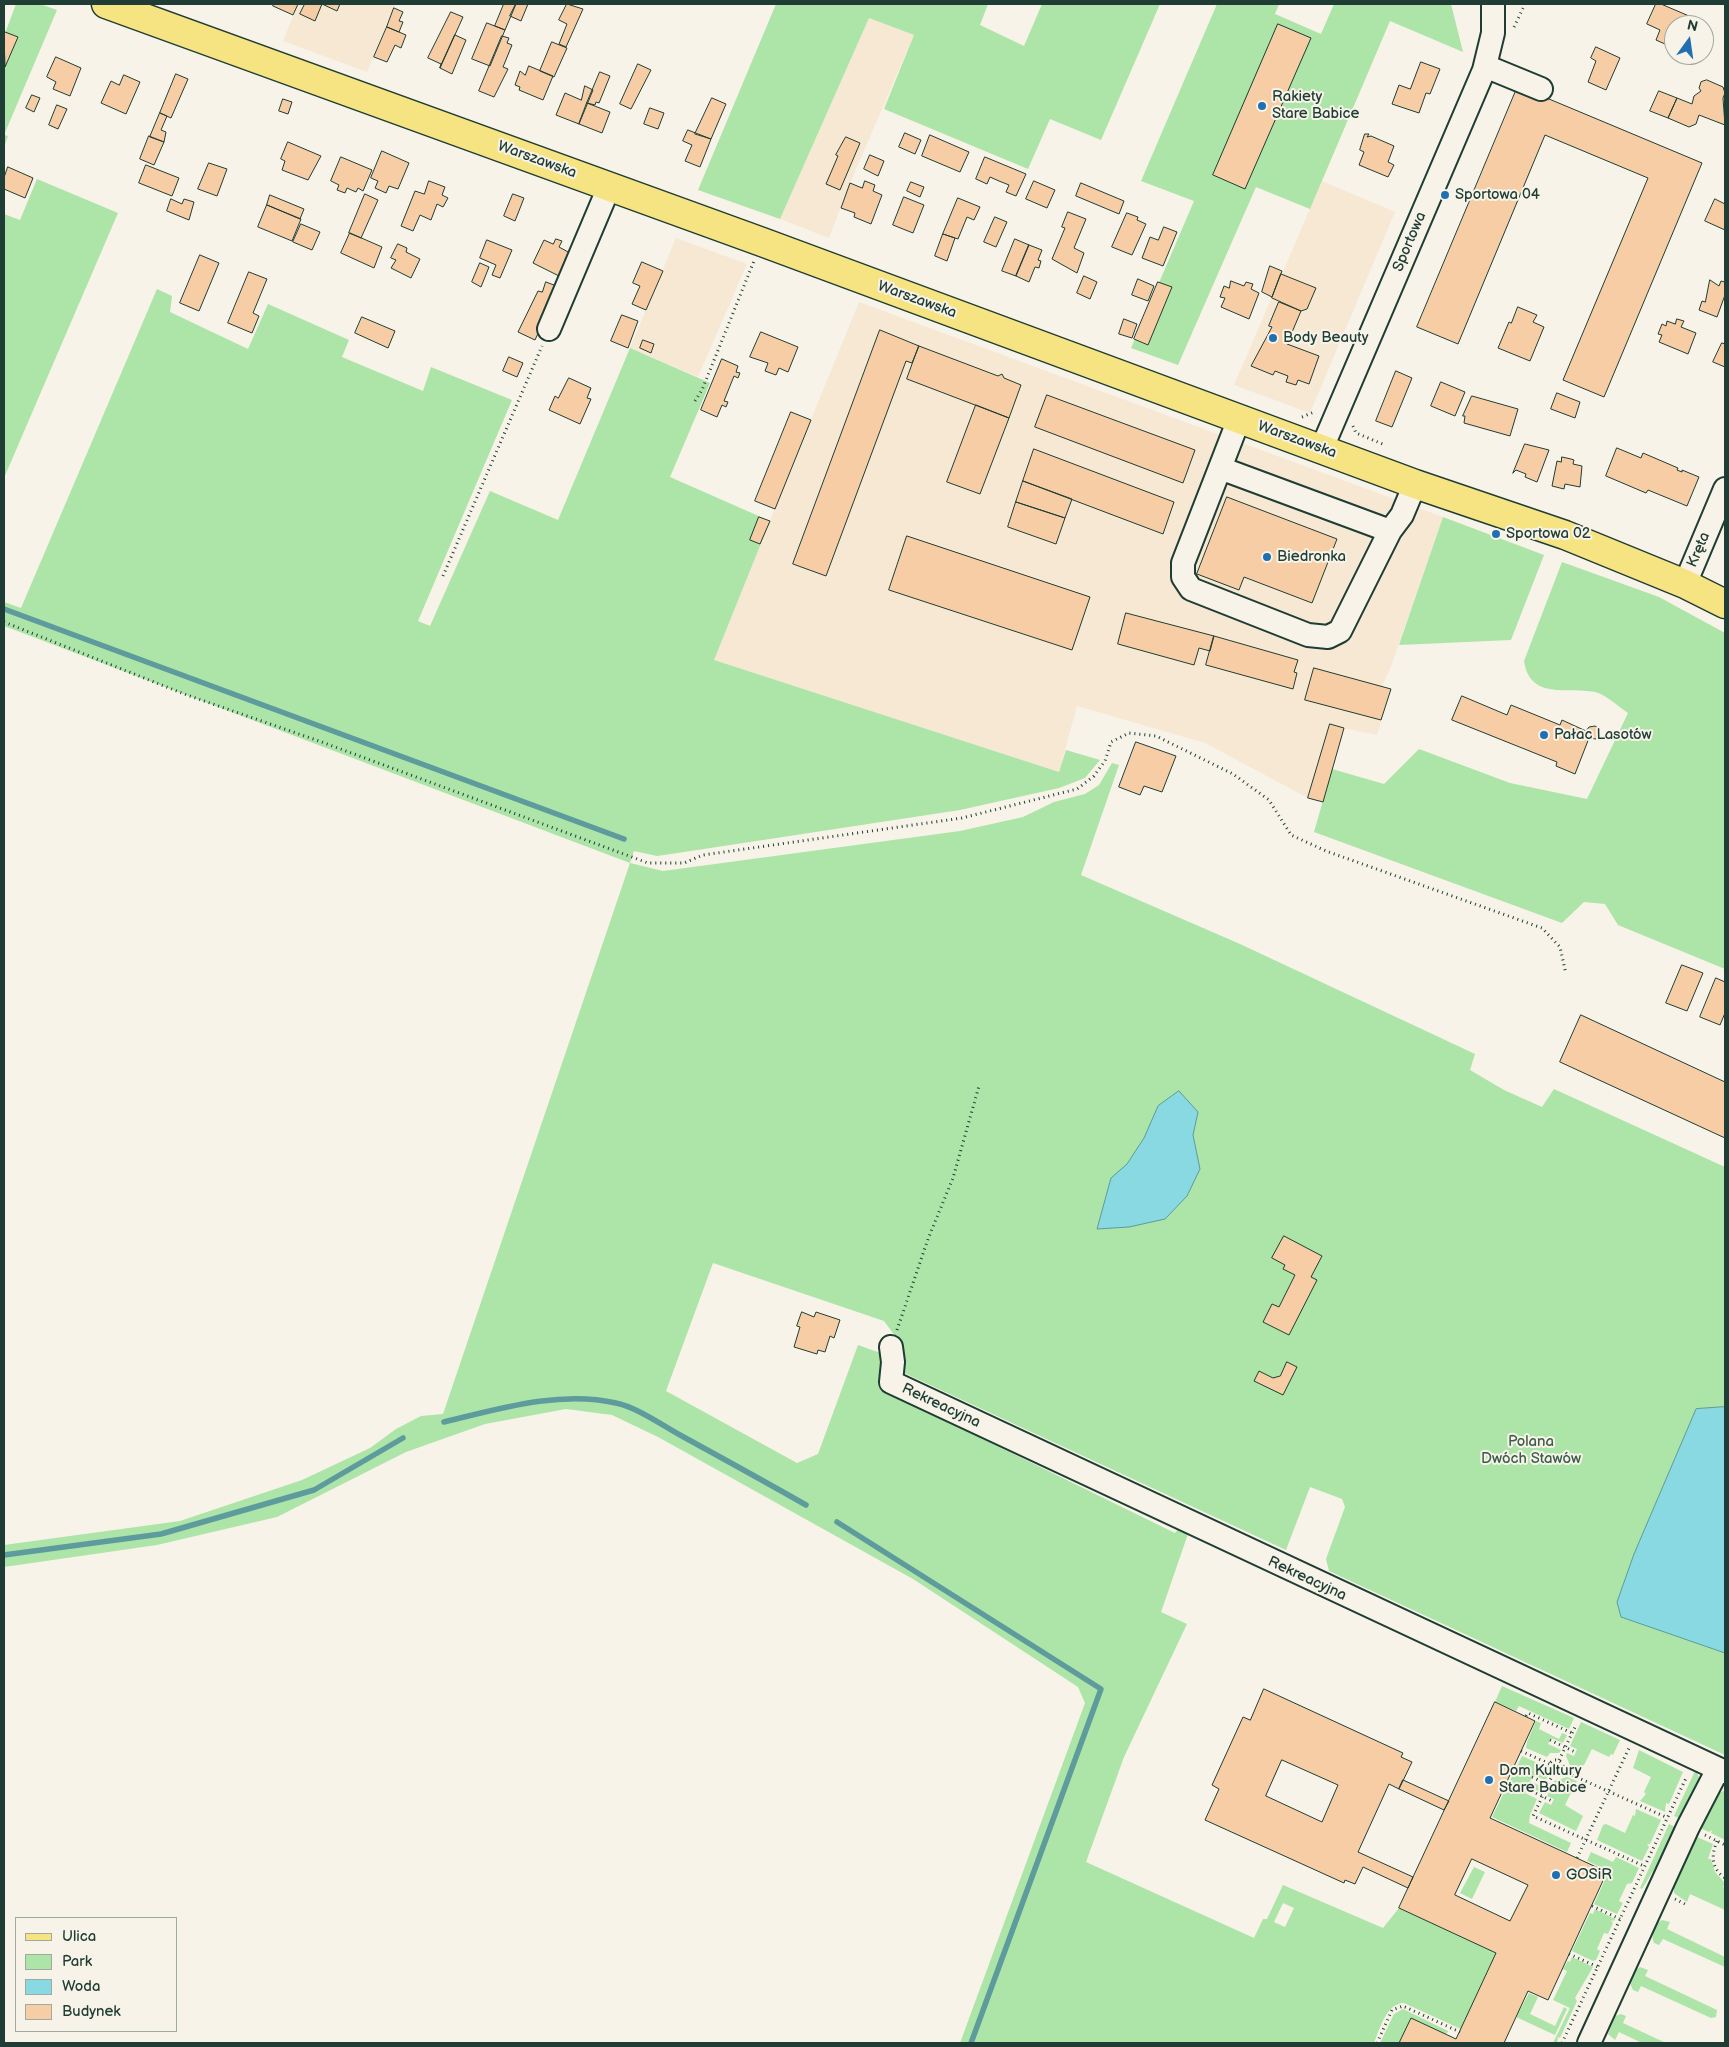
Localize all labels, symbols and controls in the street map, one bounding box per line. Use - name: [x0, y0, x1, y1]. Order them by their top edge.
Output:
- north arrow: [1664, 15, 1714, 65]
- text: N: [1685, 16, 1700, 35]
- place label: Rakiety Stare Babice: [1272, 88, 1359, 123]
- marker: Rakiety Stare Babice: [1256, 100, 1268, 112]
- street label: Warszawska: [495, 137, 579, 183]
- place label: Sportowa 04: [1455, 186, 1540, 204]
- marker: Sportowa 04: [1439, 189, 1451, 201]
- street label: Sportowa: [1389, 210, 1431, 274]
- street label: Warszawska: [875, 277, 959, 323]
- place label: Body Beauty: [1283, 329, 1369, 347]
- marker: Body Beauty: [1267, 332, 1279, 344]
- street label: Warszawska: [1255, 417, 1339, 463]
- place label: Sportowa 02: [1506, 525, 1591, 543]
- marker: Sportowa 02: [1490, 528, 1502, 540]
- street label: Kręta: [1684, 530, 1714, 570]
- place label: Biedronka: [1277, 548, 1346, 566]
- marker: Biedronka: [1261, 551, 1273, 563]
- place label: Pałac Lasotów: [1554, 726, 1652, 744]
- marker: Pałac Lasotów: [1538, 729, 1550, 741]
- street label: Rekreacyjna: [899, 1380, 983, 1432]
- park label: Polana Dwóch Stawów: [1481, 1433, 1581, 1468]
- street label: Rekreacyjna: [1265, 1553, 1349, 1605]
- place label: Dom Kultury Stare Babice: [1499, 1762, 1586, 1797]
- marker: Dom Kultury Stare Babice: [1483, 1774, 1495, 1786]
- place label: GOSiR: [1566, 1866, 1612, 1884]
- marker: GOSiR: [1550, 1869, 1562, 1881]
- legend: [15, 1917, 178, 2032]
- text: Ulica: [62, 1927, 96, 1946]
- text: Park: [62, 1952, 92, 1971]
- text: Woda: [62, 1977, 100, 1996]
- text: Budynek: [62, 2002, 121, 2021]

